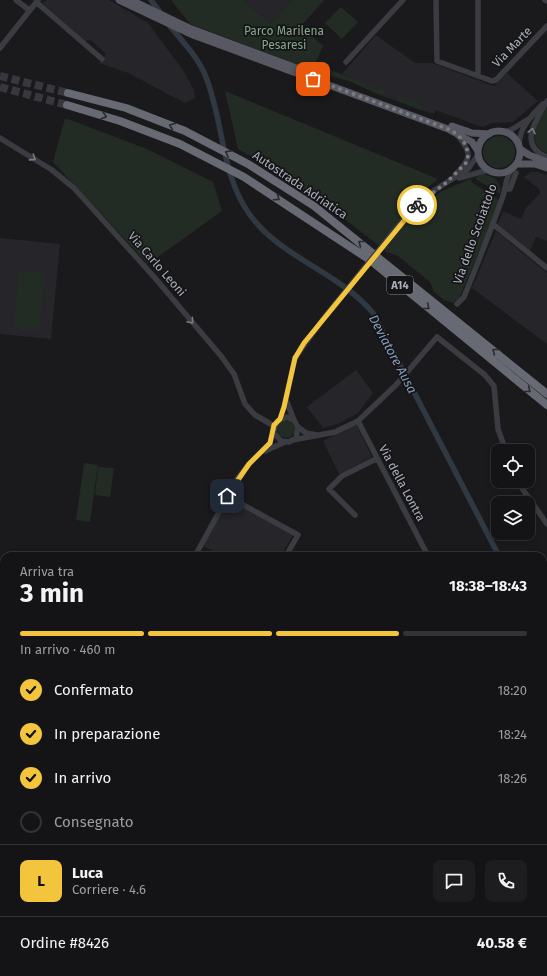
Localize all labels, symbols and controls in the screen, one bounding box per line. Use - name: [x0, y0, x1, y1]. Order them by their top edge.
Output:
- park label: Parco Marilena Pesaresi: [244, 24, 324, 52]
- street label: Via Marte: [489, 24, 535, 70]
- pin: [296, 62, 330, 96]
- icon: bag: [302, 68, 324, 90]
- one-way arrow: [101, 111, 108, 120]
- one-way arrow: [168, 123, 175, 131]
- one-way arrow: [528, 128, 536, 134]
- street label: Autostrada Adriatica: [250, 148, 350, 222]
- one-way arrow: [225, 150, 232, 158]
- one-way arrow: [29, 153, 36, 160]
- street label: Via dello Scoiattolo: [450, 182, 500, 286]
- courier: [397, 185, 437, 225]
- one-way arrow: [272, 193, 279, 200]
- icon: bike: [406, 194, 428, 216]
- street label: Via Carlo Leoni: [125, 229, 189, 299]
- one-way arrow: [359, 241, 366, 248]
- road number: A14: [387, 276, 413, 294]
- one-way arrow: [422, 303, 430, 310]
- water label: Deviatore Ausa: [366, 312, 420, 396]
- one-way arrow: [187, 316, 194, 324]
- one-way arrow: [492, 349, 500, 356]
- one-way arrow: [523, 385, 530, 392]
- street label: Via della Lontra: [376, 442, 428, 524]
- map controls: [491, 444, 535, 540]
- button: locate: [491, 444, 535, 488]
- pin: [210, 479, 244, 513]
- icon: home: [216, 485, 238, 507]
- button: layers: [491, 496, 535, 540]
- text: Arriva tra: [20, 564, 74, 579]
- text: 18:38–18:43: [449, 577, 527, 595]
- text: 3 min: [20, 578, 84, 609]
- text: In arrivo · 460 m: [20, 642, 115, 657]
- icon: check: [20, 679, 42, 701]
- text: Confermato: [54, 681, 133, 699]
- text: 18:20: [497, 683, 527, 698]
- icon: check: [20, 723, 42, 745]
- text: In preparazione: [54, 725, 160, 743]
- text: 18:24: [498, 727, 527, 742]
- icon: check: [20, 767, 42, 789]
- text: In arrivo: [54, 769, 111, 787]
- text: 18:26: [498, 771, 527, 786]
- text: Consegnato: [54, 813, 134, 831]
- button: chat: [433, 860, 475, 902]
- button: phone: [485, 860, 527, 902]
- text: Luca: [72, 864, 103, 882]
- text: L: [37, 872, 45, 890]
- text: Corriere · 4.6: [72, 882, 146, 897]
- text: Ordine #8426: [20, 934, 109, 952]
- text: 40.58 €: [477, 934, 527, 952]

